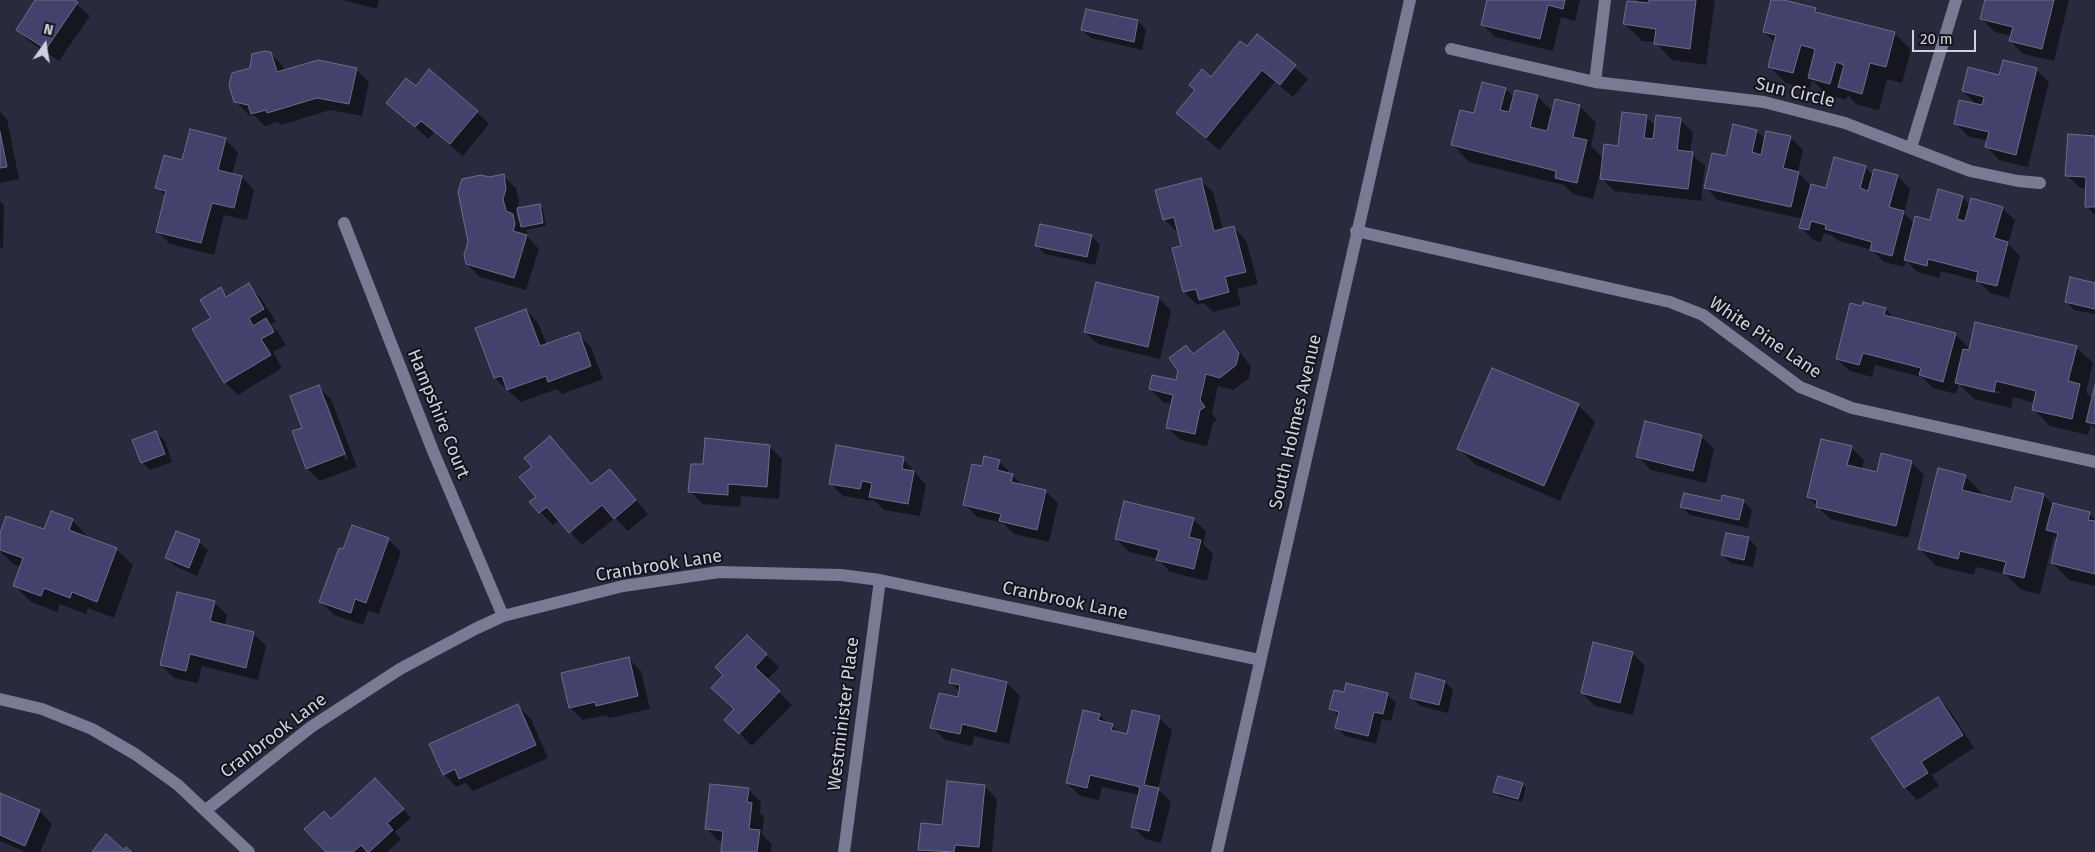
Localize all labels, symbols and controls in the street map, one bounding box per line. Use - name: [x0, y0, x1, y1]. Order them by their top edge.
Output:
- north arrow: [20, 20, 70, 70]
- scale bar: [1915, 20, 1979, 52]
- text: N: [42, 21, 55, 39]
- text: 20 m: [1920, 30, 1953, 48]
- street label: Sun Circle: [1753, 73, 1837, 113]
- street label: White Pine Lane: [1705, 292, 1825, 384]
- street label: South Holmes Avenue: [1265, 332, 1327, 512]
- street label: Hampshire Court: [402, 346, 474, 482]
- street label: Cranbrook Lane: [594, 545, 724, 587]
- street label: Cranbrook Lane: [1000, 577, 1130, 625]
- street label: Westminister Place: [824, 636, 864, 792]
- street label: Cranbrook Lane: [217, 689, 331, 783]

